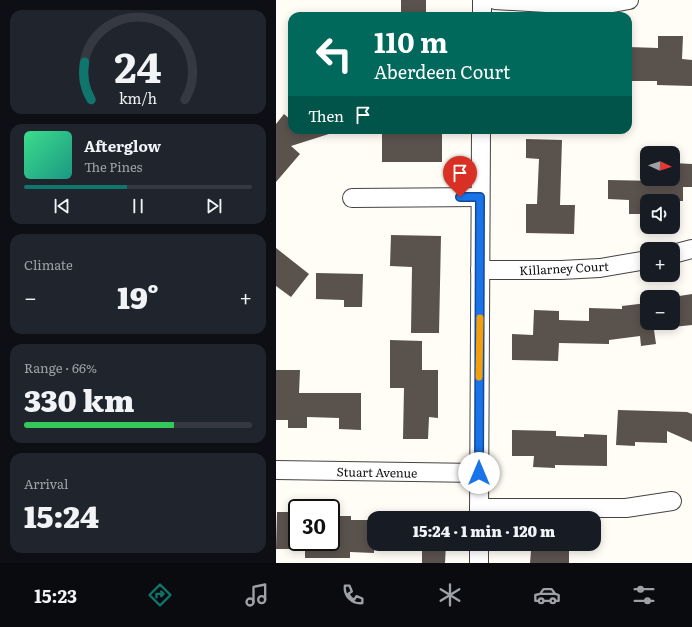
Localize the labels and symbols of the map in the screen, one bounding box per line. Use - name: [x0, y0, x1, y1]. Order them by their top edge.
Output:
- north arrow: [640, 146, 680, 186]
- pin: [443, 156, 477, 197]
- street label: Killarney Court: [519, 257, 609, 279]
- position arrow: [458, 452, 500, 494]
- street label: Stuart Avenue: [336, 462, 418, 482]
- speed limit sign: 30: [288, 499, 340, 551]

